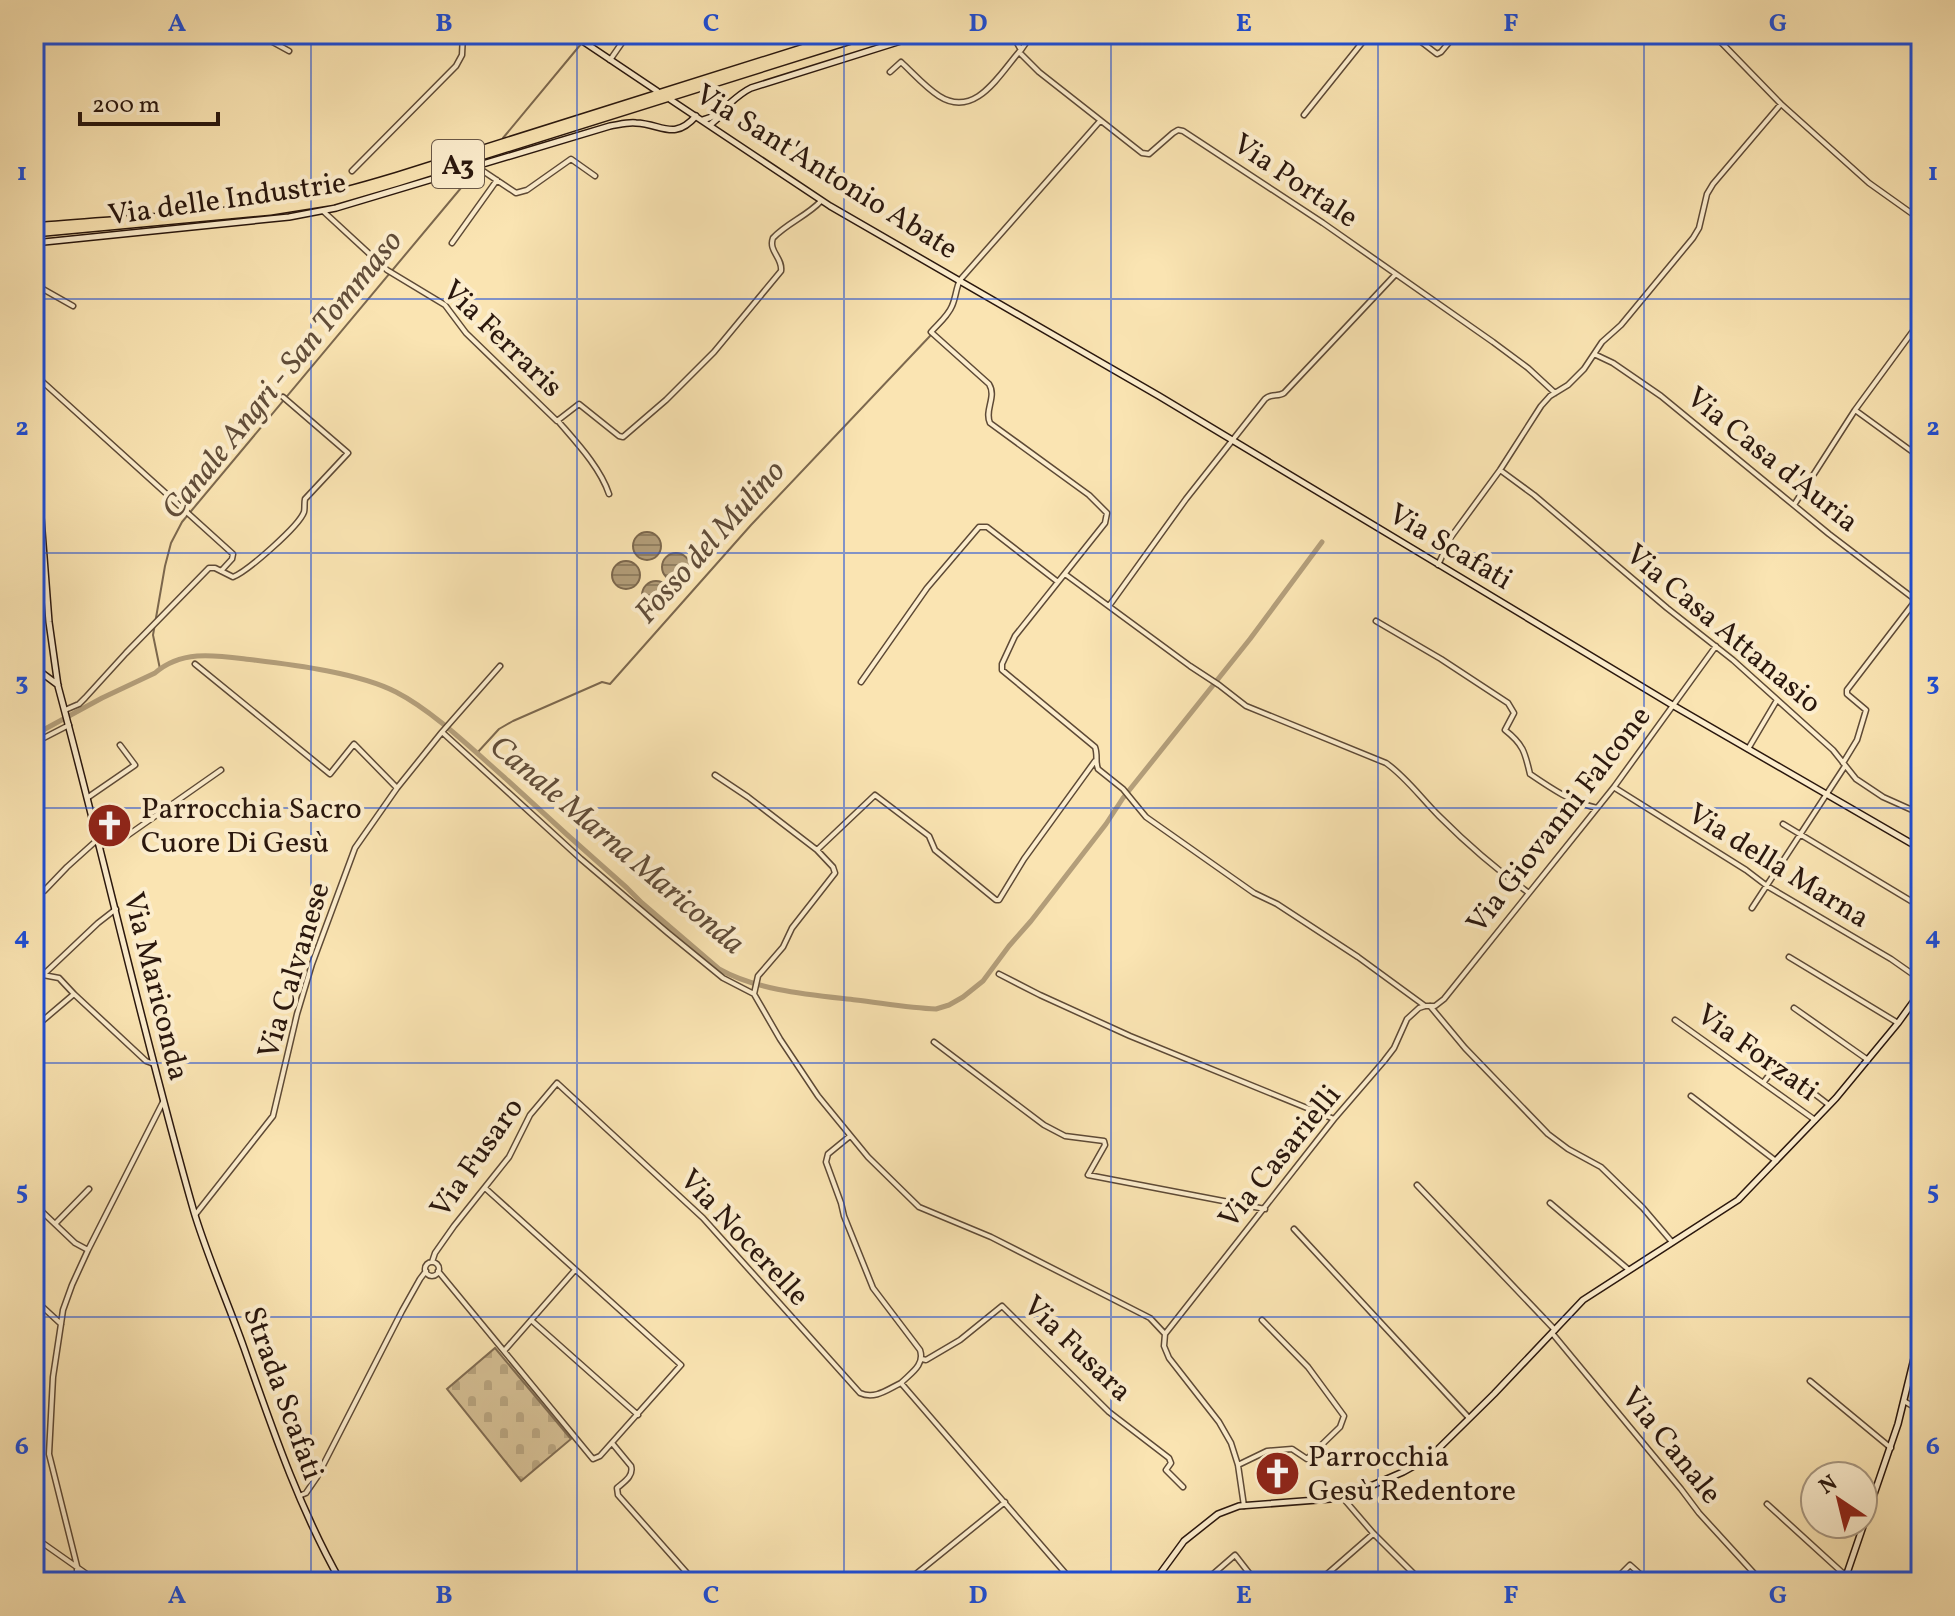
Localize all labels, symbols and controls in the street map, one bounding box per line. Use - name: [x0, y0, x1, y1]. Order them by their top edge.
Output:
- text: A: [168, 6, 187, 42]
- text: B: [435, 6, 453, 42]
- text: C: [703, 6, 719, 42]
- text: D: [968, 6, 988, 42]
- text: E: [1236, 6, 1252, 42]
- text: F: [1503, 6, 1519, 42]
- text: G: [1769, 6, 1787, 42]
- street label: Via Sant'Antonio Abate: [687, 75, 965, 271]
- scale bar: [80, 76, 218, 126]
- text: 200 m: [92, 89, 160, 123]
- street label: Via Portale: [1224, 124, 1366, 239]
- road number: A3: [432, 140, 484, 188]
- text: 1: [17, 155, 27, 191]
- text: 1: [1928, 155, 1938, 191]
- street label: Via delle Industrie: [106, 162, 349, 237]
- water label: Canale Angri - San Tommaso: [153, 222, 414, 530]
- street label: Via Ferraris: [432, 271, 571, 408]
- street label: Via Casa d'Auria: [1676, 378, 1867, 543]
- text: 2: [15, 410, 29, 446]
- text: 2: [1926, 410, 1940, 446]
- water label: Fosso del Mulino: [626, 451, 797, 634]
- street label: Via Scafati: [1380, 494, 1520, 601]
- street label: Via Casa Attanasio: [1616, 535, 1830, 724]
- text: 3: [15, 665, 29, 701]
- text: 3: [1926, 665, 1940, 701]
- street label: Via Giovanni Falcone: [1457, 698, 1662, 943]
- water label: Canale Marna Mariconda: [479, 726, 753, 966]
- place label: Parrocchia Sacro Cuore Di Gesù: [141, 789, 362, 865]
- street label: Via della Marna: [1679, 794, 1877, 939]
- church icon: Parrocchia Sacro Cuore Di Gesù: [86, 801, 134, 849]
- street label: Via Calvanese: [248, 877, 342, 1064]
- street label: Via Mariconda: [111, 888, 199, 1085]
- text: 4: [14, 919, 30, 955]
- text: 4: [1925, 919, 1941, 955]
- street label: Via Forzati: [1687, 995, 1827, 1112]
- street label: Via Casarielli: [1209, 1076, 1352, 1238]
- street label: Via Fusaro: [421, 1089, 534, 1227]
- street label: Via Nocerelle: [669, 1160, 818, 1316]
- text: 5: [16, 1174, 28, 1210]
- text: 5: [1927, 1174, 1939, 1210]
- street label: Via Fusara: [1013, 1287, 1141, 1412]
- street label: Strada Scafati: [231, 1301, 333, 1486]
- street label: Via Canale: [1610, 1379, 1731, 1514]
- text: 6: [15, 1429, 29, 1465]
- text: 6: [1926, 1429, 1940, 1465]
- place label: Parrocchia Gesù Redentore: [1308, 1437, 1516, 1513]
- church icon: Parrocchia Gesù Redentore: [1253, 1449, 1301, 1497]
- north arrow: [1799, 1460, 1879, 1540]
- text: N: [1814, 1468, 1844, 1503]
- text: A: [168, 1578, 187, 1614]
- text: B: [435, 1578, 453, 1614]
- text: C: [703, 1578, 719, 1614]
- text: D: [968, 1578, 988, 1614]
- text: E: [1236, 1578, 1252, 1614]
- text: F: [1503, 1578, 1519, 1614]
- text: G: [1769, 1578, 1787, 1614]

